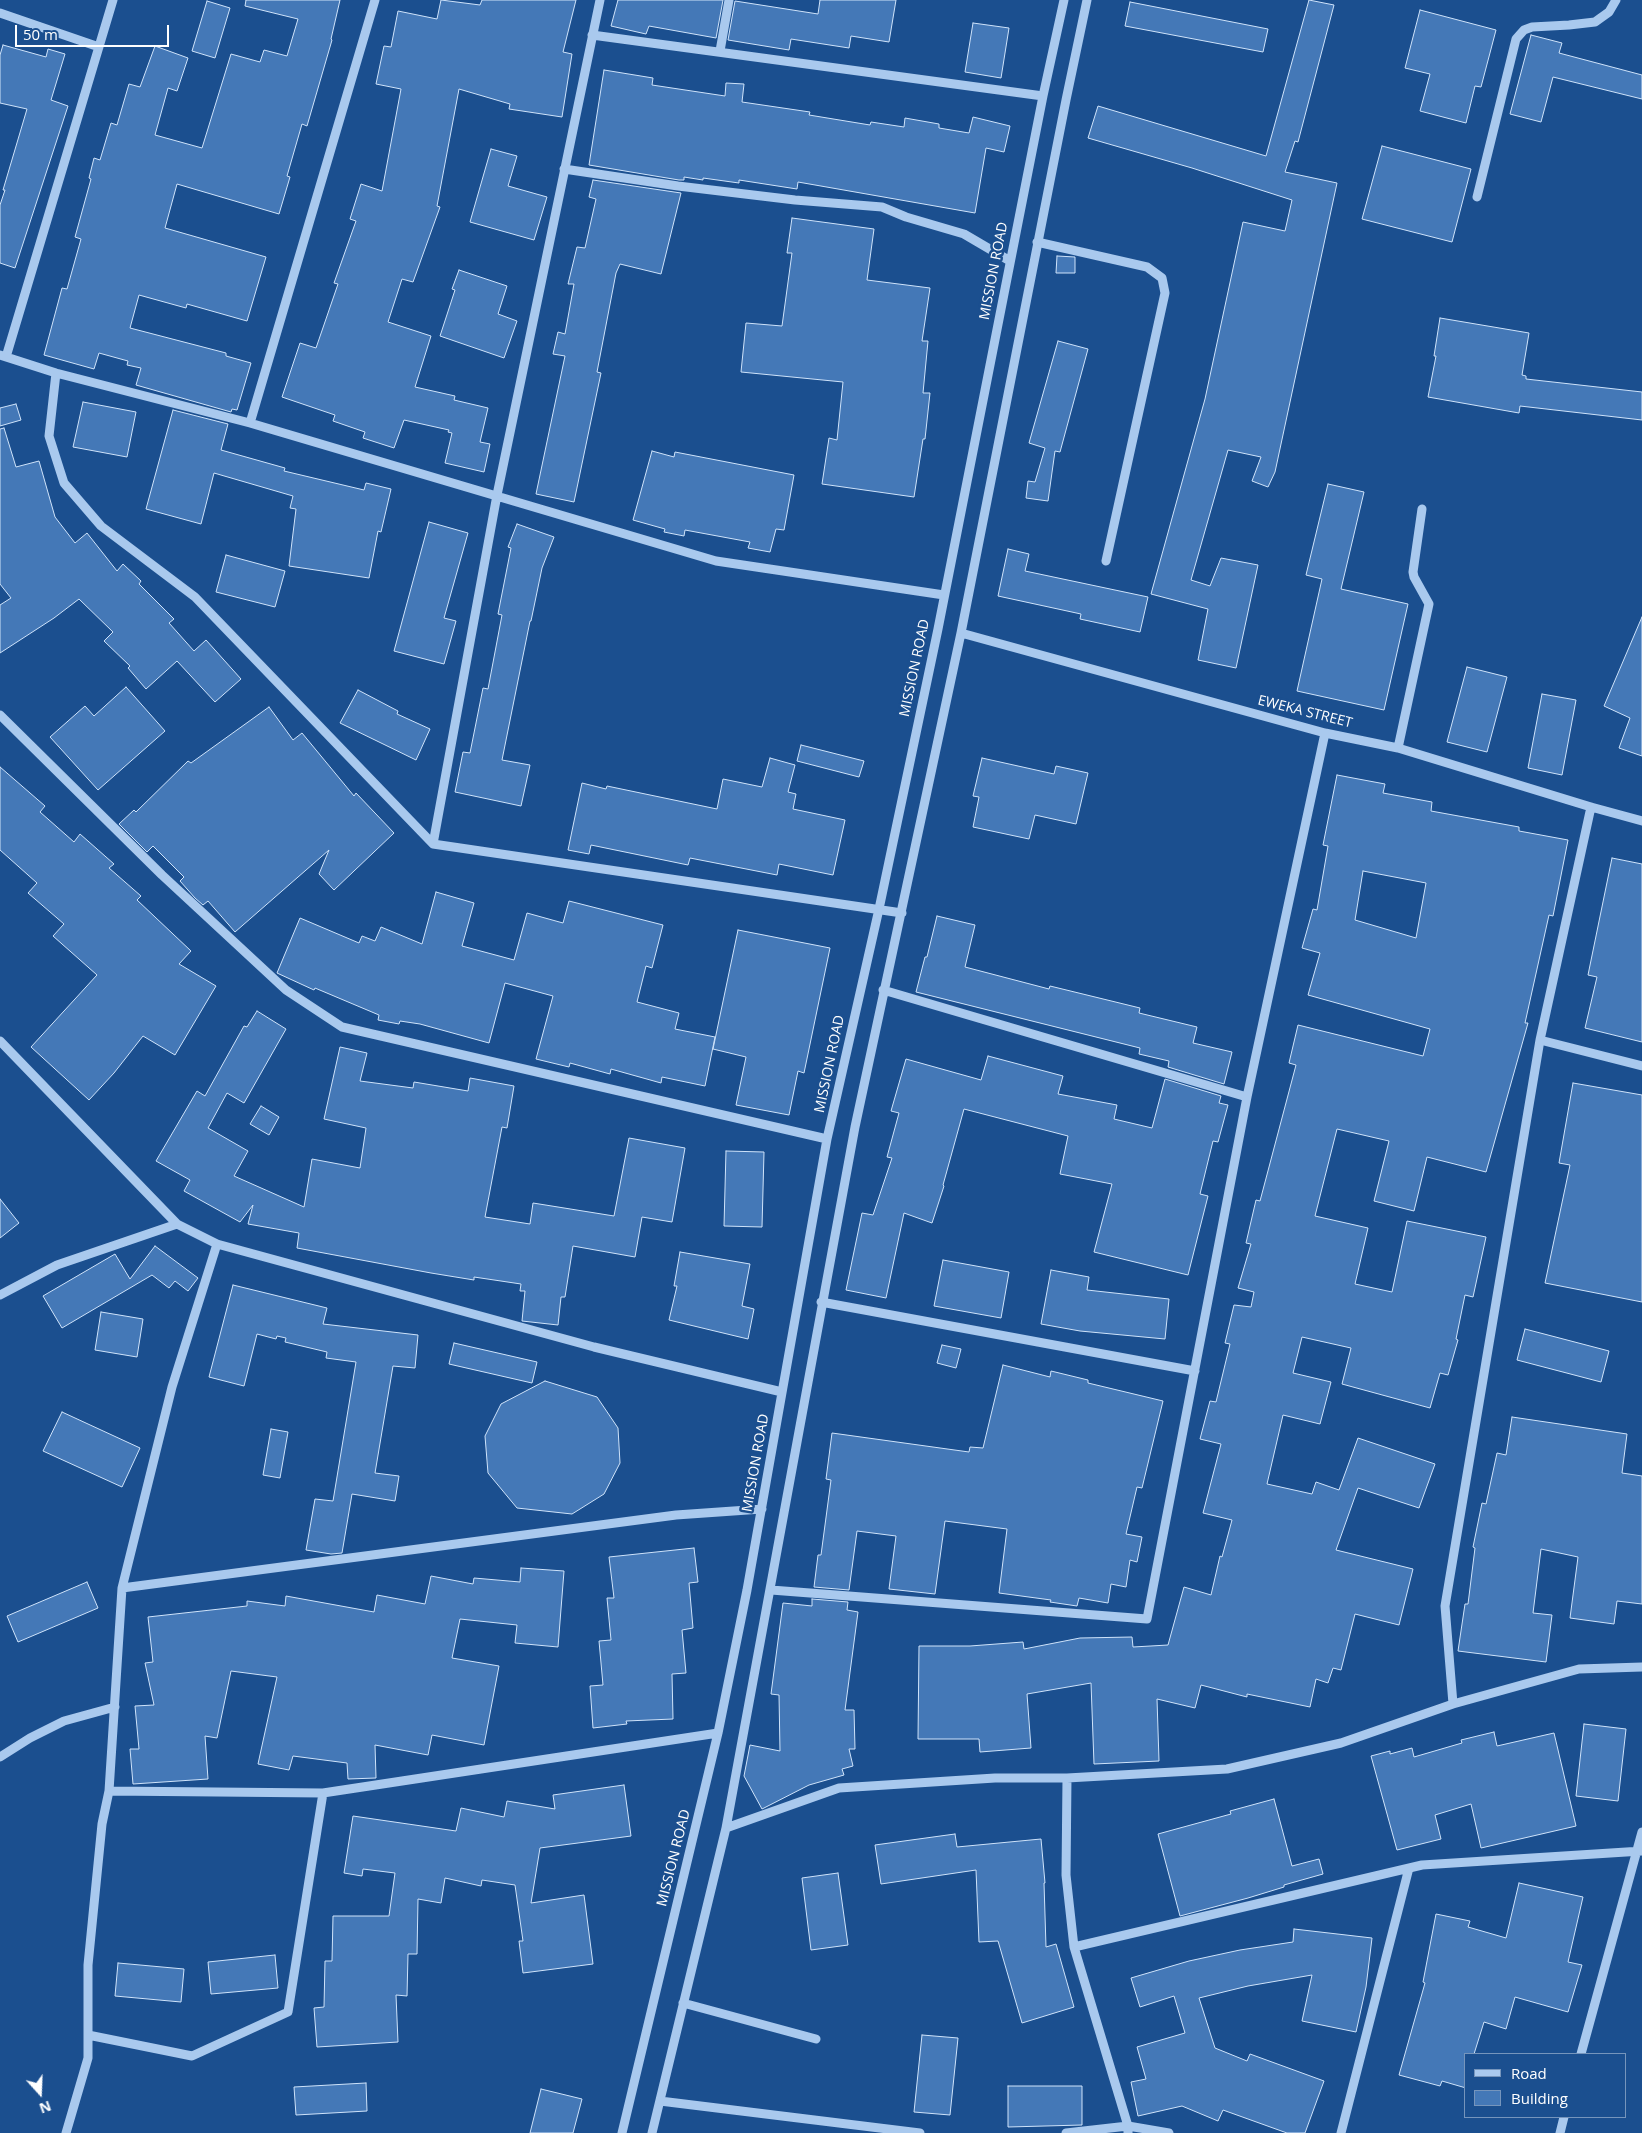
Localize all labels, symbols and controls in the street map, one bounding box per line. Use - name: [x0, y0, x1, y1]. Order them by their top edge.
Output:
- scale bar: [18, 15, 171, 47]
- text: 50 m: [23, 24, 58, 44]
- street label: MISSION ROAD: [976, 221, 1012, 321]
- street label: MISSION ROAD: [896, 618, 934, 718]
- street label: EWEKA STREET: [1256, 692, 1354, 732]
- street label: MISSION ROAD: [811, 1014, 849, 1114]
- street label: MISSION ROAD: [739, 1413, 773, 1513]
- street label: MISSION ROAD: [654, 1808, 694, 1908]
- legend: [1464, 2053, 1627, 2118]
- text: Road: [1511, 2063, 1547, 2083]
- north arrow: [15, 2068, 65, 2118]
- text: Building: [1511, 2088, 1568, 2108]
- text: N: [37, 2097, 54, 2118]

